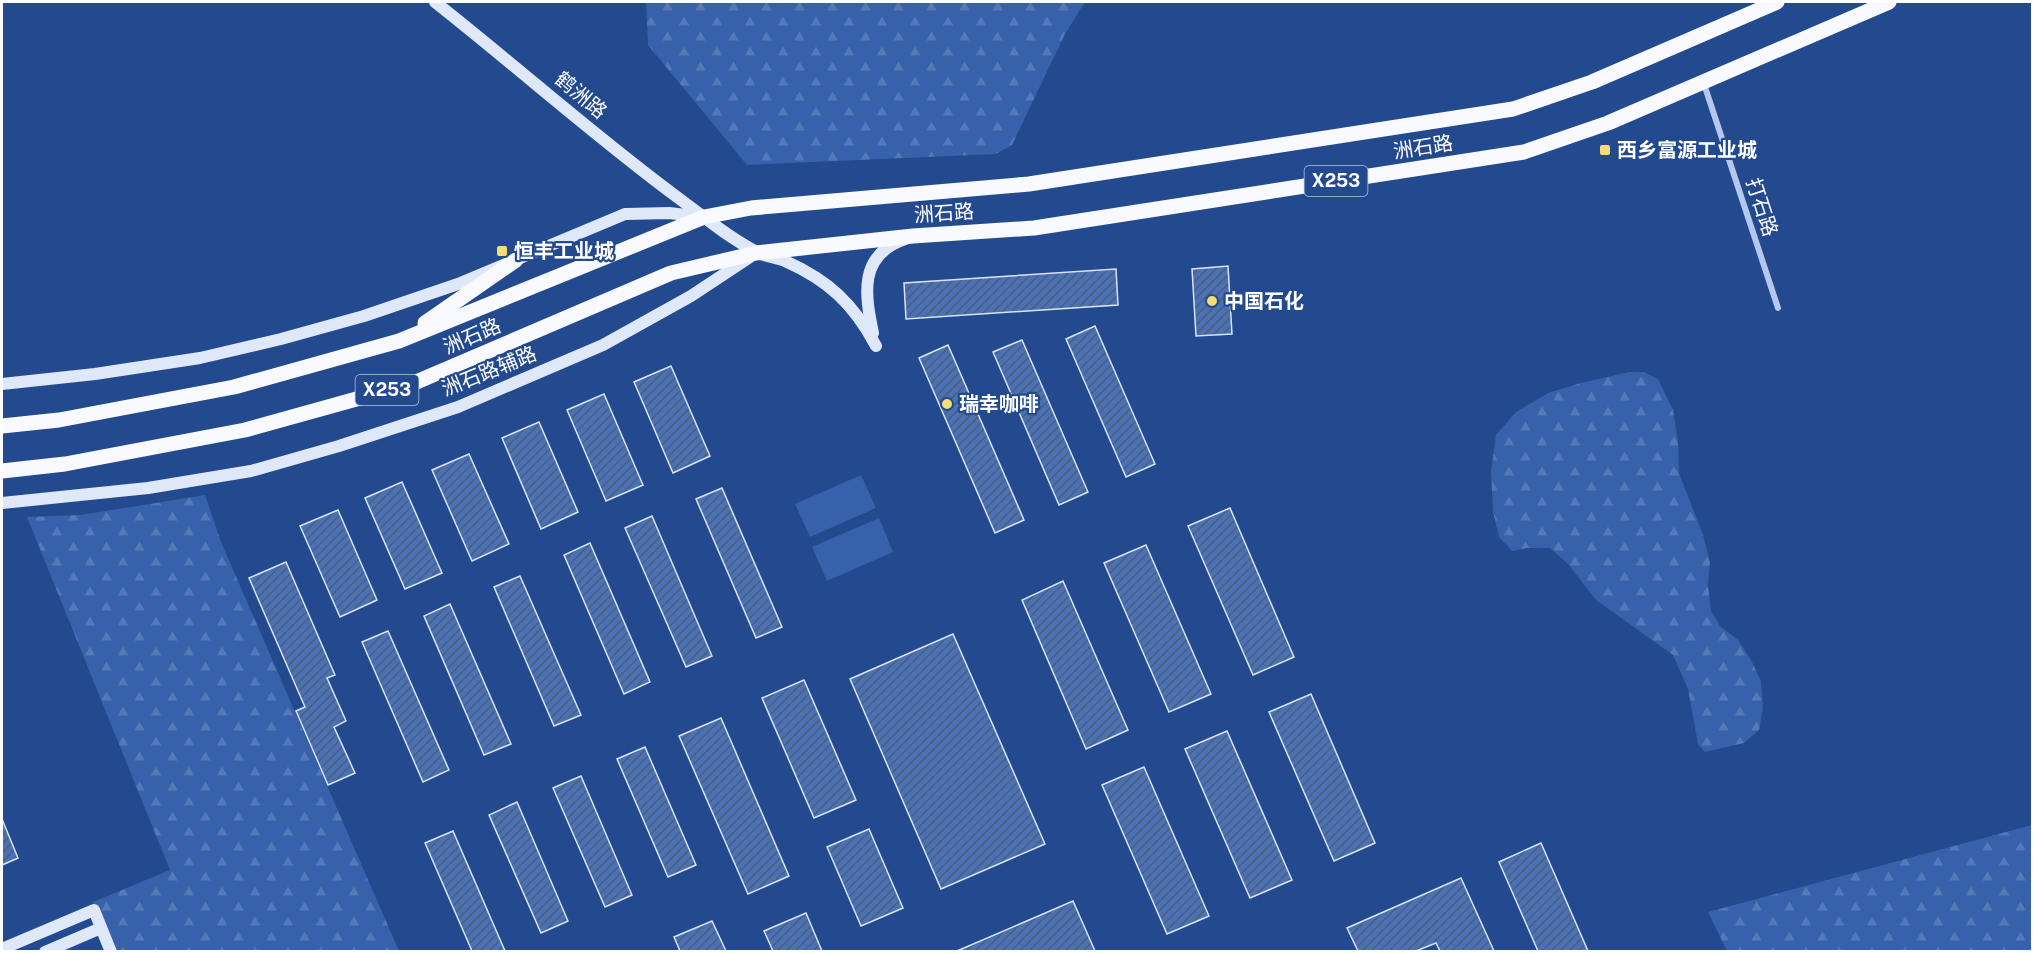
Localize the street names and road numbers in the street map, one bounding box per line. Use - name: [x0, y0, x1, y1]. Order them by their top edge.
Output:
- street label: 鹤洲路: [550, 67, 612, 123]
- street label: 洲石路: [1391, 130, 1455, 164]
- road number: X253: [1304, 166, 1368, 196]
- street label: 打石路: [1741, 175, 1783, 239]
- street label: 洲石路: [913, 199, 975, 227]
- street label: 洲石路: [440, 313, 504, 359]
- street label: 洲石路辅路: [438, 341, 540, 401]
- road number: X253: [356, 375, 418, 405]

